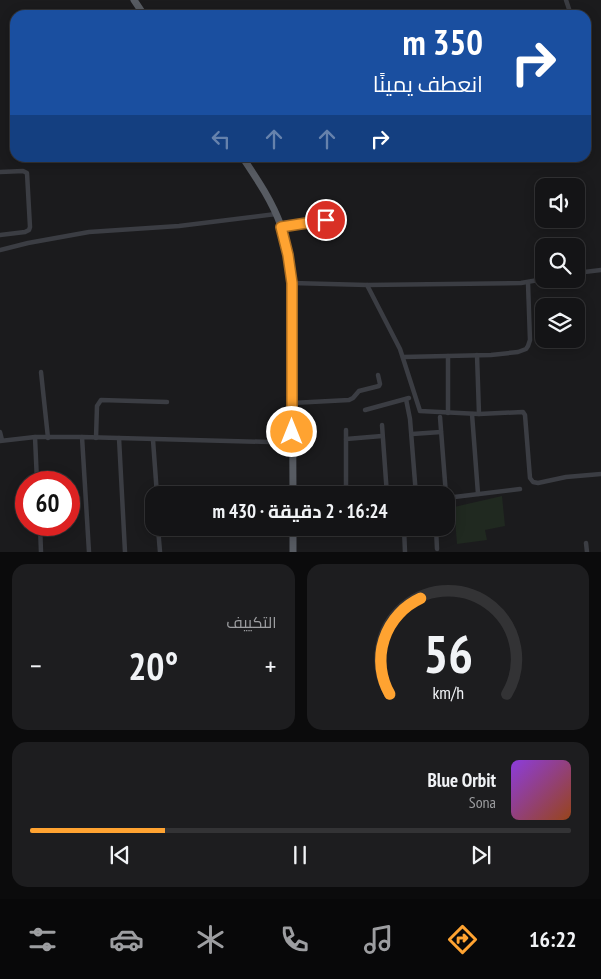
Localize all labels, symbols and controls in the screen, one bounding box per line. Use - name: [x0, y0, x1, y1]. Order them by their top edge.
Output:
- text: 350 m: [402, 19, 483, 65]
- icon: right: [501, 30, 566, 95]
- text: انعطف يمينًا: [373, 70, 483, 98]
- icon: left: [207, 125, 235, 153]
- icon: ahead: [260, 125, 288, 153]
- icon: ahead: [313, 125, 341, 153]
- icon: right: [366, 125, 394, 153]
- map controls: [535, 178, 585, 348]
- button: sound: [535, 178, 585, 228]
- pin: [305, 199, 347, 241]
- icon: arrive: [312, 206, 340, 234]
- button: search: [535, 238, 585, 288]
- button: layers: [535, 298, 585, 348]
- position arrow: [265, 405, 317, 457]
- speed limit sign: 60: [15, 471, 80, 536]
- text: 16:24 · 2 دقيقة · 430 m: [212, 499, 388, 523]
- text: التكييف: [226, 612, 277, 632]
- text: 56: [423, 620, 473, 687]
- text: 20°: [128, 641, 178, 690]
- text: −: [30, 647, 42, 684]
- text: +: [265, 647, 276, 684]
- text: km/h: [432, 681, 464, 704]
- text: Blue Orbit: [428, 768, 496, 792]
- text: Sona: [469, 792, 496, 812]
- icon: previous: [106, 841, 134, 869]
- icon: pause: [286, 841, 314, 869]
- icon: next: [467, 841, 495, 869]
- icon: filters: [25, 922, 60, 957]
- icon: car: [109, 922, 144, 957]
- icon: climate: [193, 922, 228, 957]
- icon: phone: [277, 922, 312, 957]
- icon: music: [361, 922, 396, 957]
- icon: directions: [445, 922, 480, 957]
- text: 16:22: [529, 925, 576, 953]

